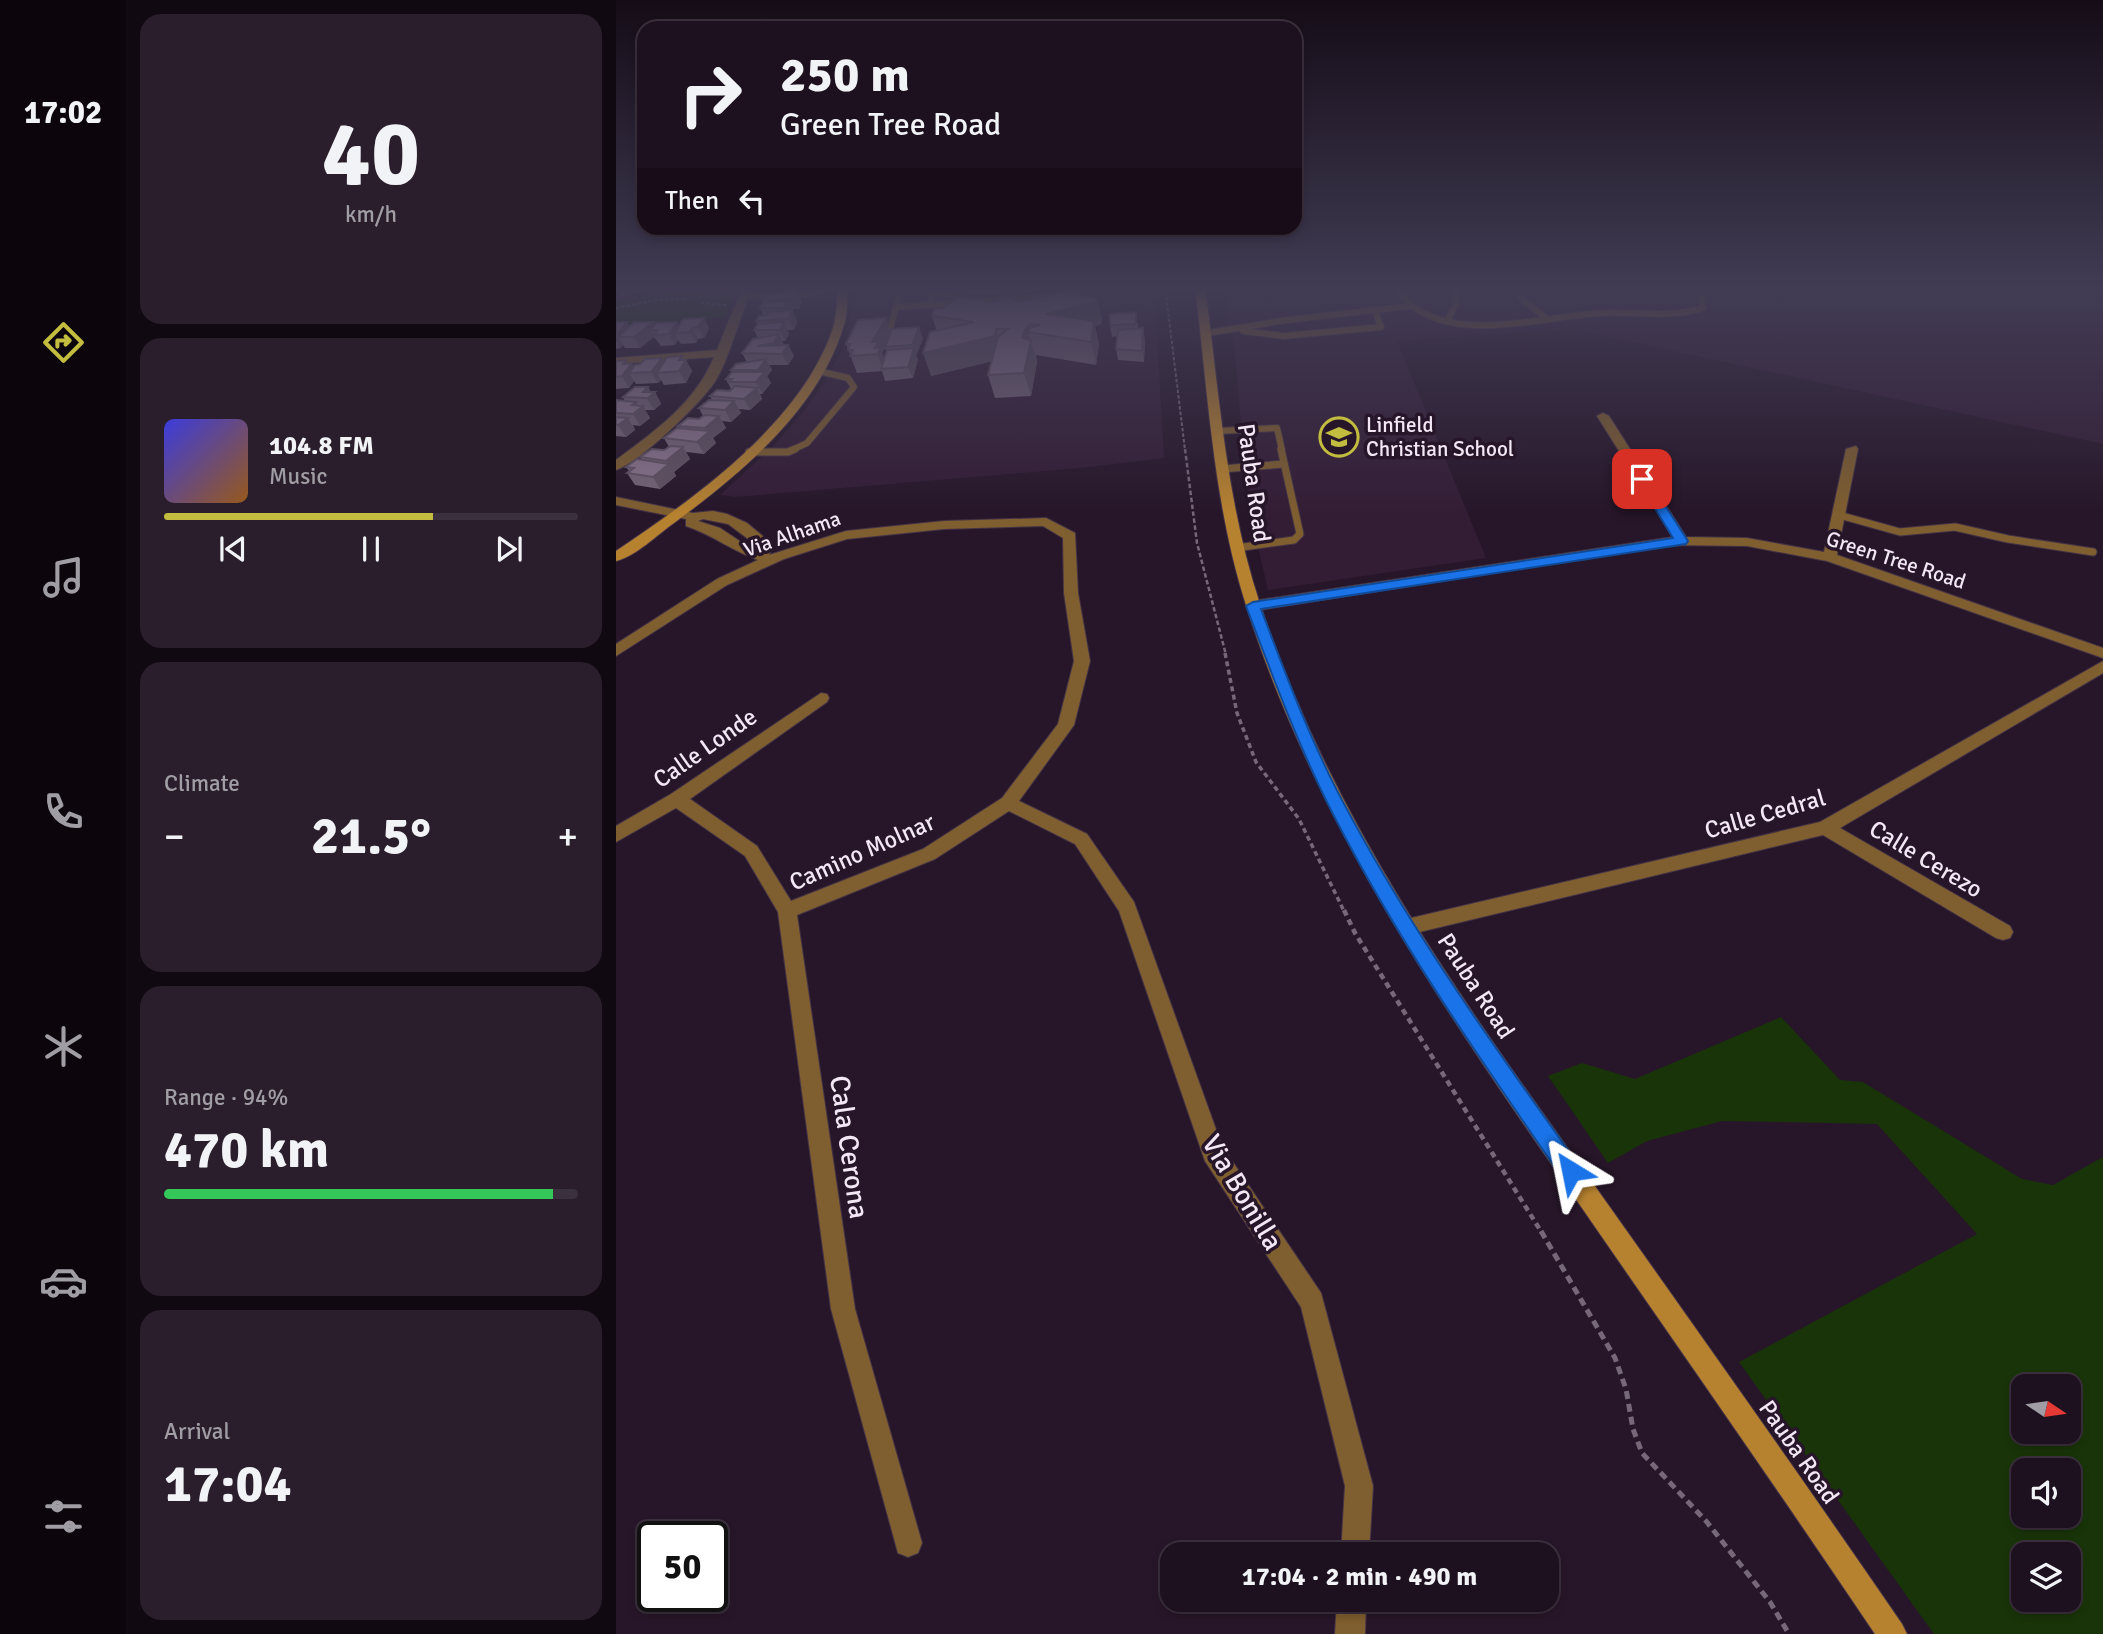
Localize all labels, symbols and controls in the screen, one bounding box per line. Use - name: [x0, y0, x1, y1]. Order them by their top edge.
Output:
- text: 250 m: [780, 45, 910, 105]
- icon: right: [665, 49, 756, 140]
- text: 17:02: [24, 93, 102, 132]
- text: 40: [322, 98, 420, 211]
- text: Green Tree Road: [780, 105, 1001, 144]
- icon: left: [733, 182, 771, 220]
- text: Then: [665, 185, 719, 217]
- text: km/h: [345, 200, 397, 229]
- icon: directions: [39, 318, 88, 367]
- place label: Linfield Christian School: [1366, 412, 1514, 462]
- school or university icon: Linfield Christian School: [1318, 416, 1360, 458]
- street label: Pauba Road: [1231, 422, 1277, 544]
- text: 104.8 FM: [269, 430, 374, 462]
- pin: [1612, 449, 1672, 509]
- icon: arrive: [1623, 460, 1661, 498]
- text: Music: [269, 462, 327, 491]
- street label: Via Alhama: [740, 505, 844, 563]
- street label: Green Tree Road: [1823, 525, 1969, 595]
- icon: previous: [214, 530, 252, 568]
- icon: pause: [352, 530, 390, 568]
- icon: next: [490, 530, 528, 568]
- icon: music: [39, 553, 88, 602]
- street label: Calle Londe: [647, 701, 763, 795]
- text: Climate: [164, 769, 240, 798]
- street label: Calle Cedral: [1701, 782, 1829, 846]
- icon: phone: [39, 787, 88, 836]
- text: 21.5°: [311, 804, 431, 868]
- street label: Camino Molnar: [785, 807, 939, 897]
- text: −: [164, 813, 185, 860]
- text: +: [557, 813, 578, 860]
- street label: Calle Cerezo: [1864, 813, 1988, 905]
- street label: Pauba Road: [1431, 928, 1521, 1044]
- icon: climate: [39, 1022, 88, 1071]
- street label: Cala Cerona: [822, 1073, 876, 1221]
- text: Range · 94%: [164, 1083, 288, 1112]
- text: 470 km: [164, 1118, 329, 1182]
- street label: Via Bonilla: [1194, 1129, 1290, 1256]
- position arrow: [1534, 1134, 1608, 1208]
- icon: car: [39, 1257, 88, 1306]
- north arrow: [2011, 1374, 2081, 1444]
- map controls: [2011, 1374, 2081, 1612]
- street label: Pauba Road: [1752, 1394, 1846, 1510]
- text: Arrival: [164, 1417, 230, 1446]
- text: 17:04: [164, 1452, 292, 1516]
- button: sound: [2011, 1458, 2081, 1528]
- icon: filters: [39, 1492, 88, 1541]
- speed limit sign: 50: [637, 1521, 728, 1612]
- button: layers: [2011, 1542, 2081, 1612]
- text: 17:04 · 2 min · 490 m: [1242, 1561, 1477, 1593]

